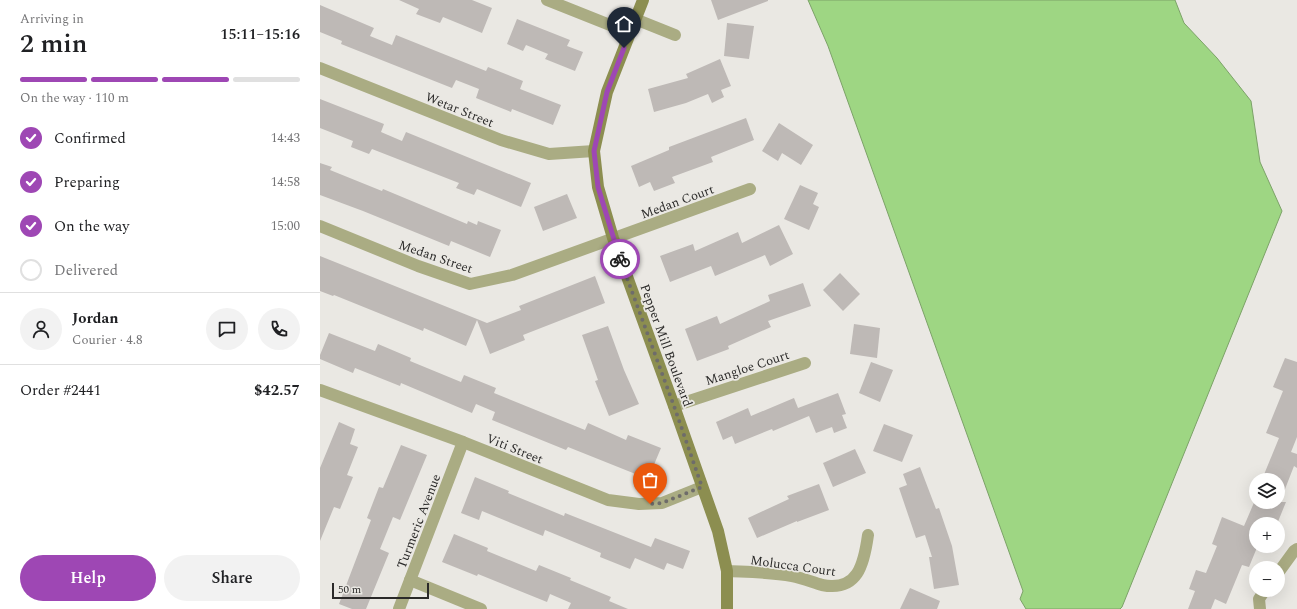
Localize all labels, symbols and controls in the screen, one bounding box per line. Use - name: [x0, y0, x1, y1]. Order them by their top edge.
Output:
- pin: [607, 7.0, 641, 48]
- text: Arriving in: [20, 9, 84, 29]
- icon: home: [613, 13, 635, 35]
- text: 15:11–15:16: [220, 23, 300, 46]
- text: 2 min: [20, 24, 87, 64]
- street label: Wetar Street: [422, 87, 497, 133]
- text: On the way · 110 m: [20, 88, 129, 108]
- icon: check: [20, 127, 42, 149]
- text: Confirmed: [54, 127, 126, 150]
- text: 14:43: [271, 128, 300, 148]
- icon: check: [20, 171, 42, 193]
- text: Preparing: [54, 171, 120, 194]
- text: 14:58: [271, 172, 300, 192]
- street label: Medan Court: [638, 179, 717, 224]
- icon: check: [20, 215, 42, 237]
- text: On the way: [54, 215, 129, 238]
- text: 15:00: [271, 216, 300, 236]
- street label: Medan Street: [396, 235, 476, 279]
- courier: [600, 239, 640, 279]
- icon: bike: [609, 248, 631, 270]
- text: Delivered: [54, 259, 118, 282]
- street label: Pepper Mill Boulevard: [635, 281, 698, 410]
- text: Jordan: [72, 307, 119, 330]
- button: person: [20, 308, 62, 350]
- button: chat: [206, 308, 248, 350]
- button: phone: [258, 308, 300, 350]
- text: Courier · 4.8: [72, 330, 142, 350]
- street label: Mangloe Court: [703, 345, 792, 391]
- text: Order #2441: [20, 379, 101, 402]
- text: $42.57: [254, 379, 300, 402]
- street label: Viti Street: [483, 428, 546, 470]
- pin: [633, 463, 667, 504]
- icon: bag: [639, 469, 661, 491]
- street label: Turmeric Avenue: [392, 471, 446, 572]
- map controls: [1249, 473, 1285, 597]
- button: layers: [1249, 473, 1285, 509]
- button: +: [1249, 517, 1285, 553]
- street label: Molucca Court: [749, 550, 837, 582]
- button: Help: [20, 555, 156, 601]
- button: Share: [164, 555, 300, 601]
- button: −: [1249, 561, 1285, 597]
- scale bar: [332, 581, 429, 600]
- text: 50 m: [338, 581, 361, 598]

